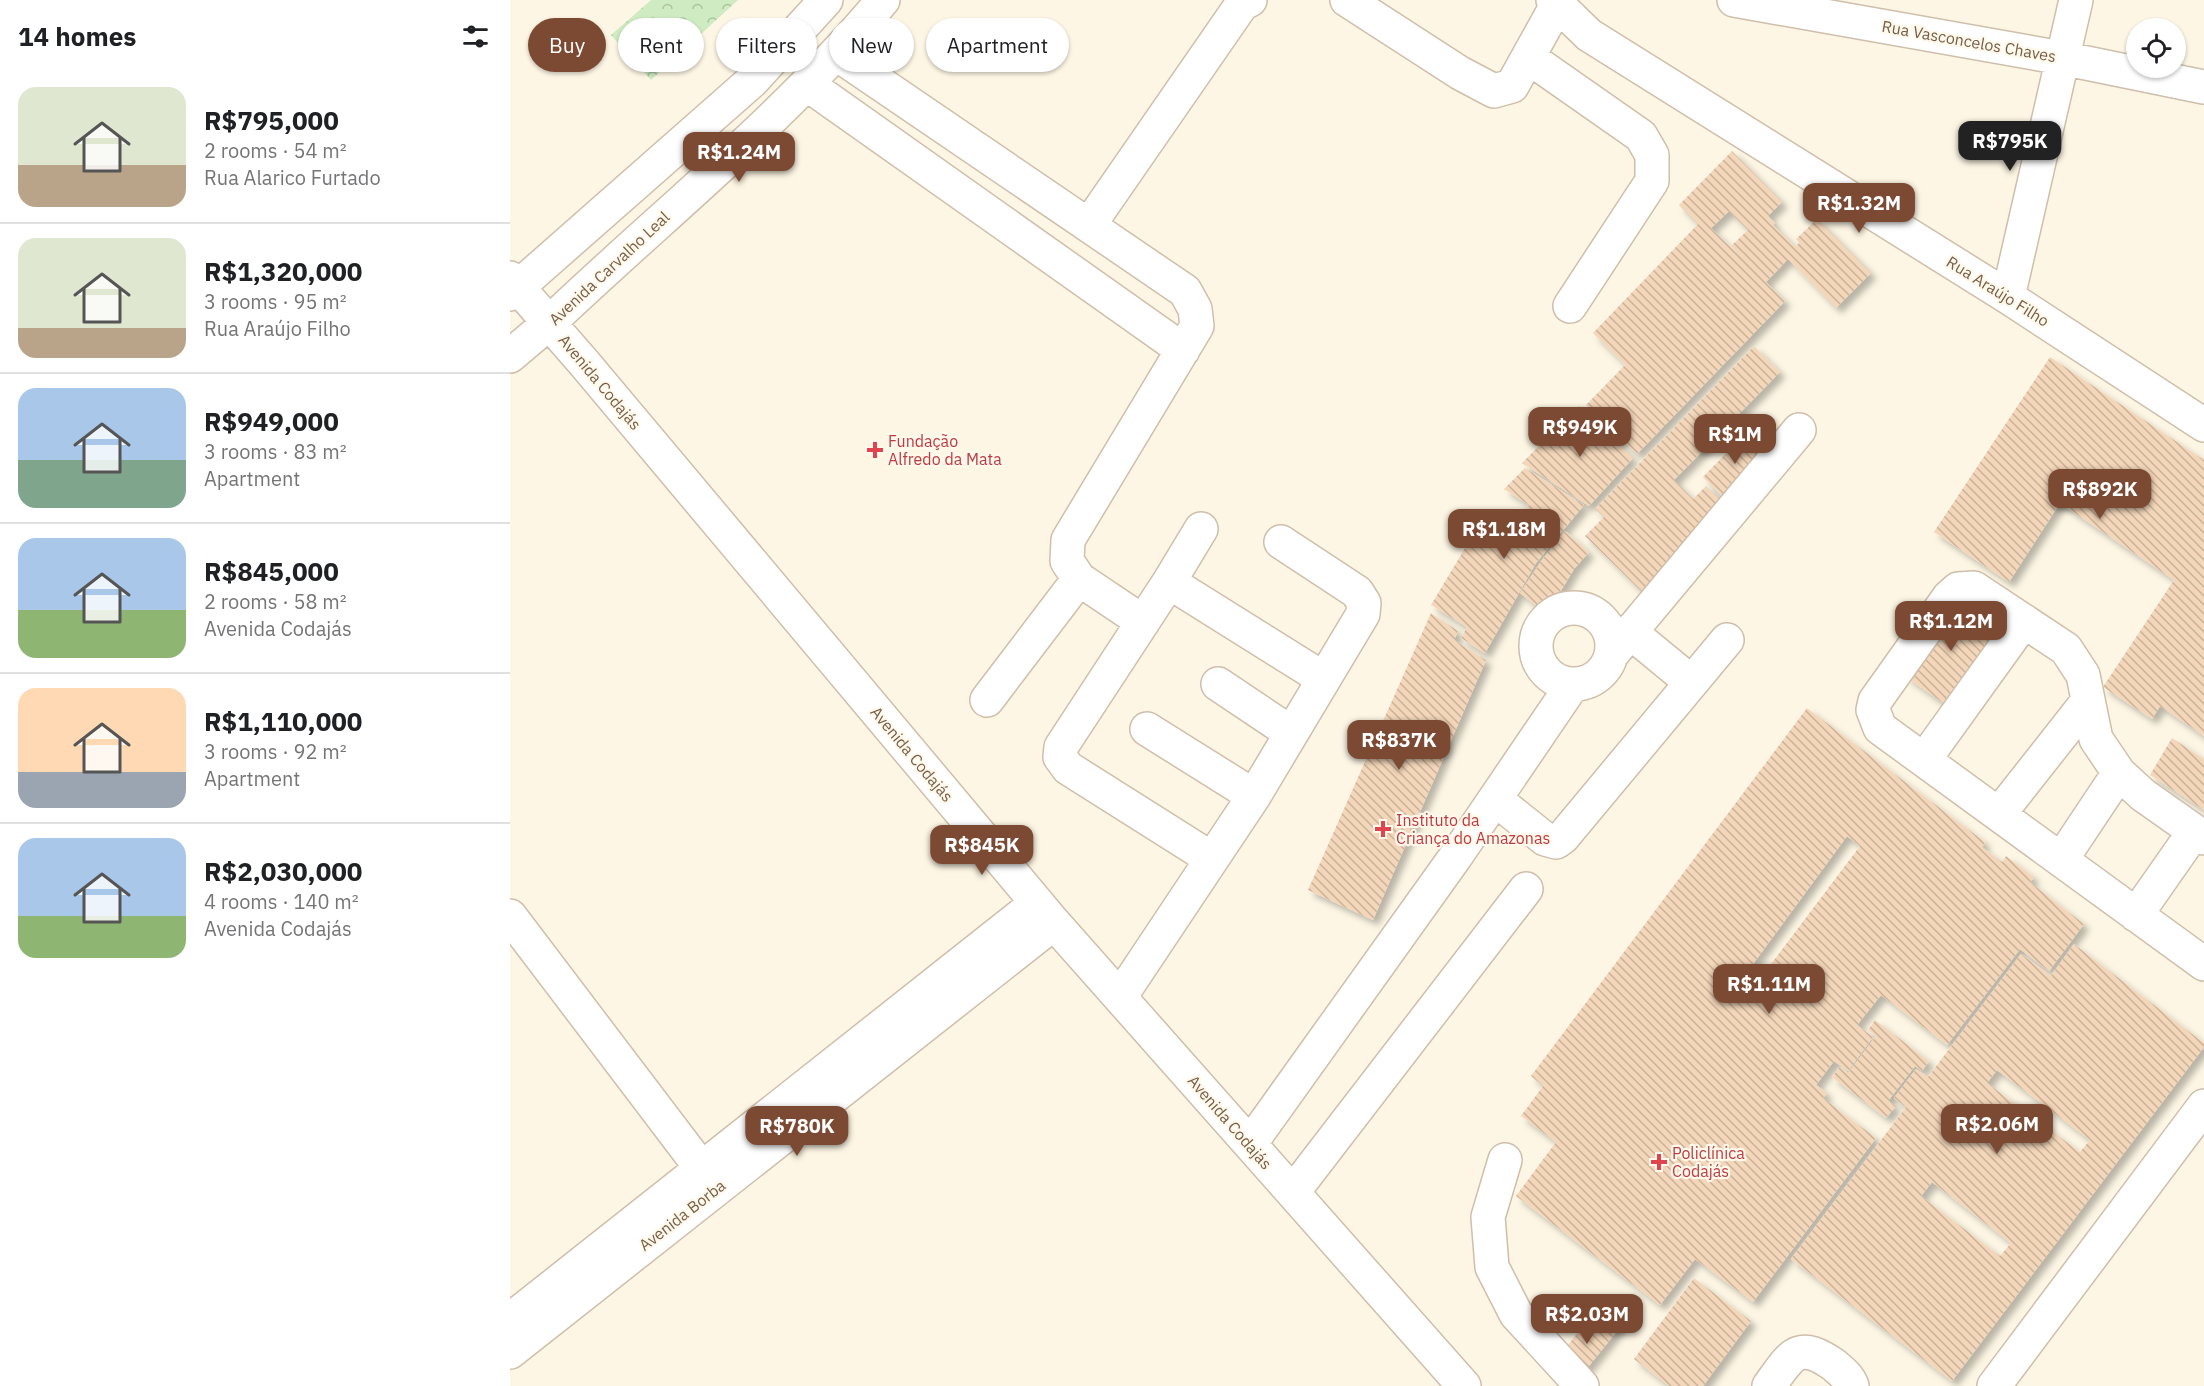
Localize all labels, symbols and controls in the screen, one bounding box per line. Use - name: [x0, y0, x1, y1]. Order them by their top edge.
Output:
- street label: Rua Vasconcelos Chaves: [1880, 16, 2058, 66]
- chip: Buy: [528, 18, 606, 72]
- chip: Rent: [618, 18, 704, 72]
- chip: Filters: [716, 18, 817, 72]
- chip: New: [829, 18, 914, 72]
- chip: Apartment: [926, 18, 1069, 72]
- map controls: [2126, 18, 2186, 78]
- button: locate: [2126, 18, 2186, 78]
- text: 14 homes: [18, 19, 136, 53]
- icon: filters: [459, 20, 492, 53]
- text: R$795,000: [204, 103, 339, 137]
- icon: home: [66, 111, 138, 183]
- pin: R$795K: [1961, 121, 2059, 172]
- text: R$795K: [1972, 127, 2048, 154]
- pin: R$1.24M: [684, 132, 794, 183]
- text: 2 rooms · 54 m²: [204, 137, 347, 164]
- text: R$1.24M: [697, 138, 781, 165]
- text: Rua Alarico Furtado: [204, 164, 381, 191]
- pin: R$1.32M: [1804, 183, 1914, 234]
- text: R$1.32M: [1817, 189, 1901, 216]
- street label: Avenida Carvalho Leal: [545, 207, 673, 329]
- street label: Rua Araújo Filho: [1943, 251, 2053, 331]
- text: R$1,320,000: [204, 254, 362, 288]
- icon: home: [66, 262, 138, 334]
- text: 3 rooms · 95 m²: [204, 288, 347, 315]
- text: Rua Araújo Filho: [204, 315, 351, 342]
- street label: Avenida Codajás: [554, 330, 646, 434]
- text: R$949,000: [204, 404, 339, 438]
- pin: R$949K: [1531, 407, 1629, 458]
- icon: home: [66, 412, 138, 484]
- text: R$949K: [1542, 413, 1618, 440]
- pin: R$1M: [1699, 414, 1771, 465]
- text: R$1M: [1708, 420, 1762, 447]
- place label: Fundação Alfredo da Mata: [888, 431, 1002, 469]
- text: 3 rooms · 83 m²: [204, 438, 347, 465]
- marker: Fundação Alfredo da Mata: [866, 441, 884, 459]
- text: Apartment: [204, 465, 300, 492]
- pin: R$892K: [2051, 469, 2149, 520]
- text: R$892K: [2062, 475, 2138, 502]
- pin: R$1.18M: [1449, 509, 1559, 560]
- text: R$1.18M: [1462, 515, 1546, 542]
- text: R$845,000: [204, 554, 339, 588]
- icon: home: [66, 562, 138, 634]
- text: 2 rooms · 58 m²: [204, 588, 347, 615]
- pin: R$1.12M: [1896, 601, 2006, 652]
- text: R$1.12M: [1909, 607, 1993, 634]
- text: Avenida Codajás: [204, 615, 352, 642]
- street label: Avenida Codajás: [866, 702, 958, 806]
- text: R$1,110,000: [204, 704, 362, 738]
- icon: home: [66, 712, 138, 784]
- pin: R$837K: [1350, 720, 1448, 771]
- text: R$837K: [1361, 726, 1437, 753]
- text: 3 rooms · 92 m²: [204, 738, 347, 765]
- text: Apartment: [204, 765, 300, 792]
- place label: Instituto da Criança do Amazonas: [1396, 810, 1550, 848]
- marker: Instituto da Criança do Amazonas: [1374, 820, 1392, 838]
- pin: R$845K: [933, 825, 1031, 876]
- text: R$845K: [944, 831, 1020, 858]
- text: R$2,030,000: [204, 854, 362, 888]
- icon: home: [66, 862, 138, 934]
- text: 4 rooms · 140 m²: [204, 888, 359, 915]
- text: Avenida Codajás: [204, 915, 352, 942]
- pin: R$1.11M: [1714, 964, 1824, 1015]
- text: R$1.11M: [1727, 970, 1811, 997]
- street label: Avenida Codajás: [1184, 1071, 1276, 1173]
- pin: R$2.06M: [1942, 1104, 2052, 1155]
- pin: R$780K: [748, 1106, 846, 1157]
- text: R$2.06M: [1955, 1110, 2039, 1137]
- text: R$780K: [759, 1112, 835, 1139]
- place label: Policlínica Codajás: [1672, 1143, 1745, 1181]
- marker: Policlínica Codajás: [1650, 1153, 1668, 1171]
- street label: Avenida Borba: [635, 1175, 730, 1255]
- pin: R$2.03M: [1532, 1294, 1642, 1345]
- text: R$2.03M: [1545, 1300, 1629, 1327]

